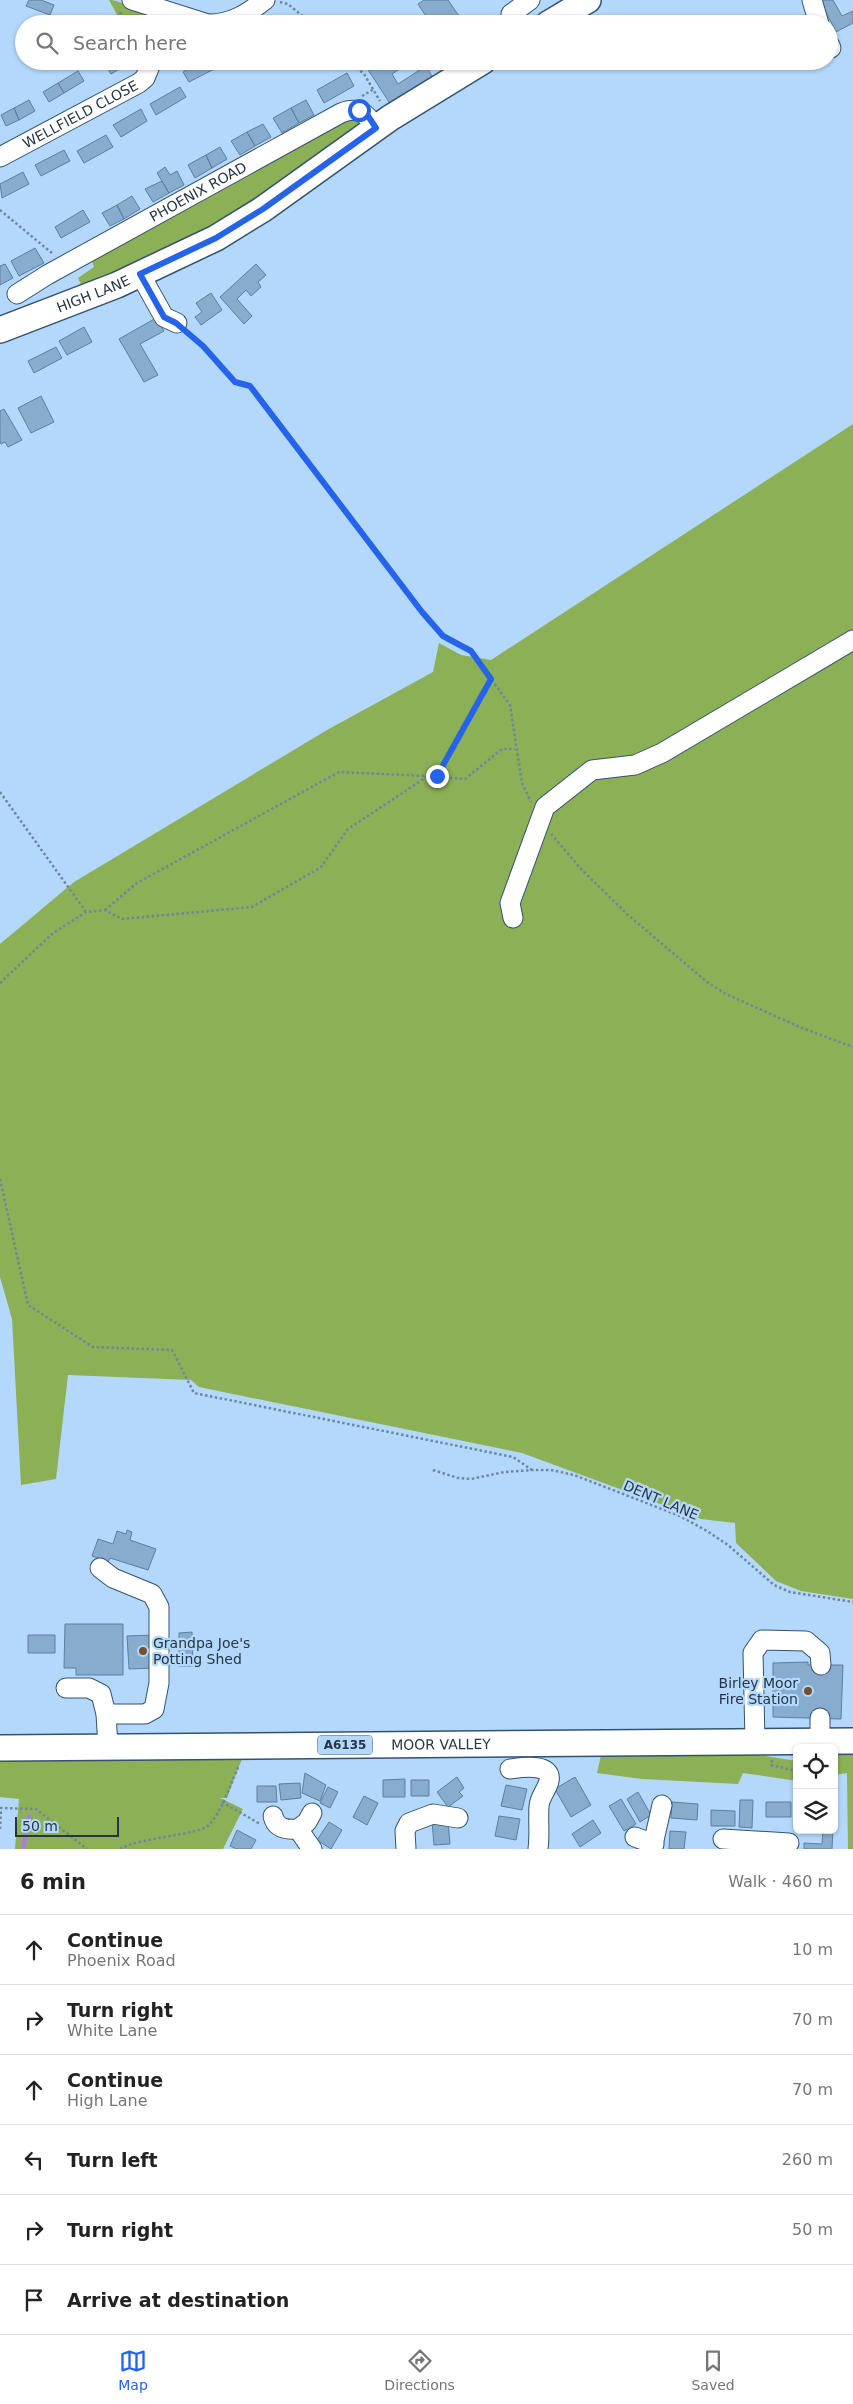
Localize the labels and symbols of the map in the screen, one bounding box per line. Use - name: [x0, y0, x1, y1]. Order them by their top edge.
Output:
- street label: WELLFIELD CLOSE: [20, 77, 141, 151]
- route start: [348, 99, 371, 122]
- street label: PHOENIX ROAD: [147, 159, 249, 225]
- street label: HIGH LANE: [54, 272, 133, 315]
- route end: [426, 765, 449, 788]
- street label: DENT LANE: [621, 1477, 701, 1523]
- place label: Grandpa Joe's Potting Shed: [153, 1635, 250, 1667]
- marker: Grandpa Joe's Potting Shed: [137, 1645, 149, 1657]
- place label: Birley Moor Fire Station: [719, 1675, 798, 1707]
- marker: Birley Moor Fire Station: [802, 1685, 814, 1697]
- road number: A6135: [318, 1736, 372, 1754]
- street label: MOOR VALLEY: [391, 1736, 491, 1753]
- scale bar: [15, 1814, 119, 1837]

